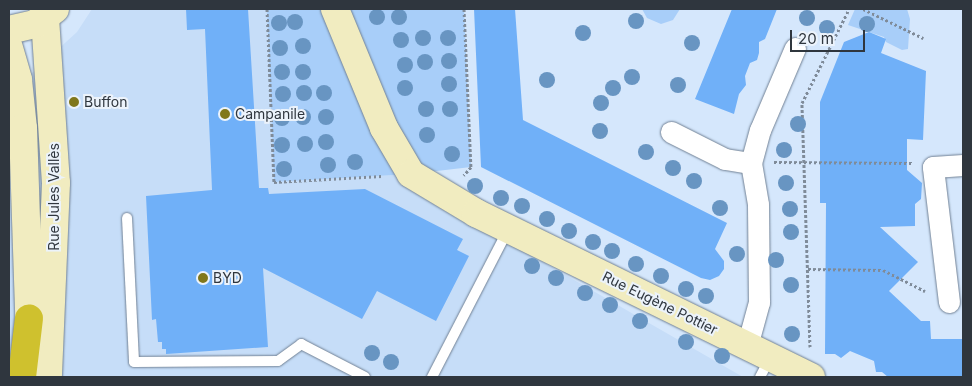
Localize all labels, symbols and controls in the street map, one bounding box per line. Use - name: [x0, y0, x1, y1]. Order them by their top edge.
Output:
- scale bar: [792, 20, 867, 52]
- text: 20 m: [798, 29, 834, 48]
- place label: Buffon: [84, 94, 128, 110]
- marker: Buffon: [68, 96, 80, 108]
- place label: Campanile: [235, 106, 305, 122]
- marker: Campanile: [219, 108, 231, 120]
- street label: Rue Jules Vallès: [46, 143, 62, 251]
- street label: Rue Eugène Pottier: [600, 268, 720, 338]
- place label: BYD: [213, 270, 242, 286]
- marker: BYD: [197, 272, 209, 284]

